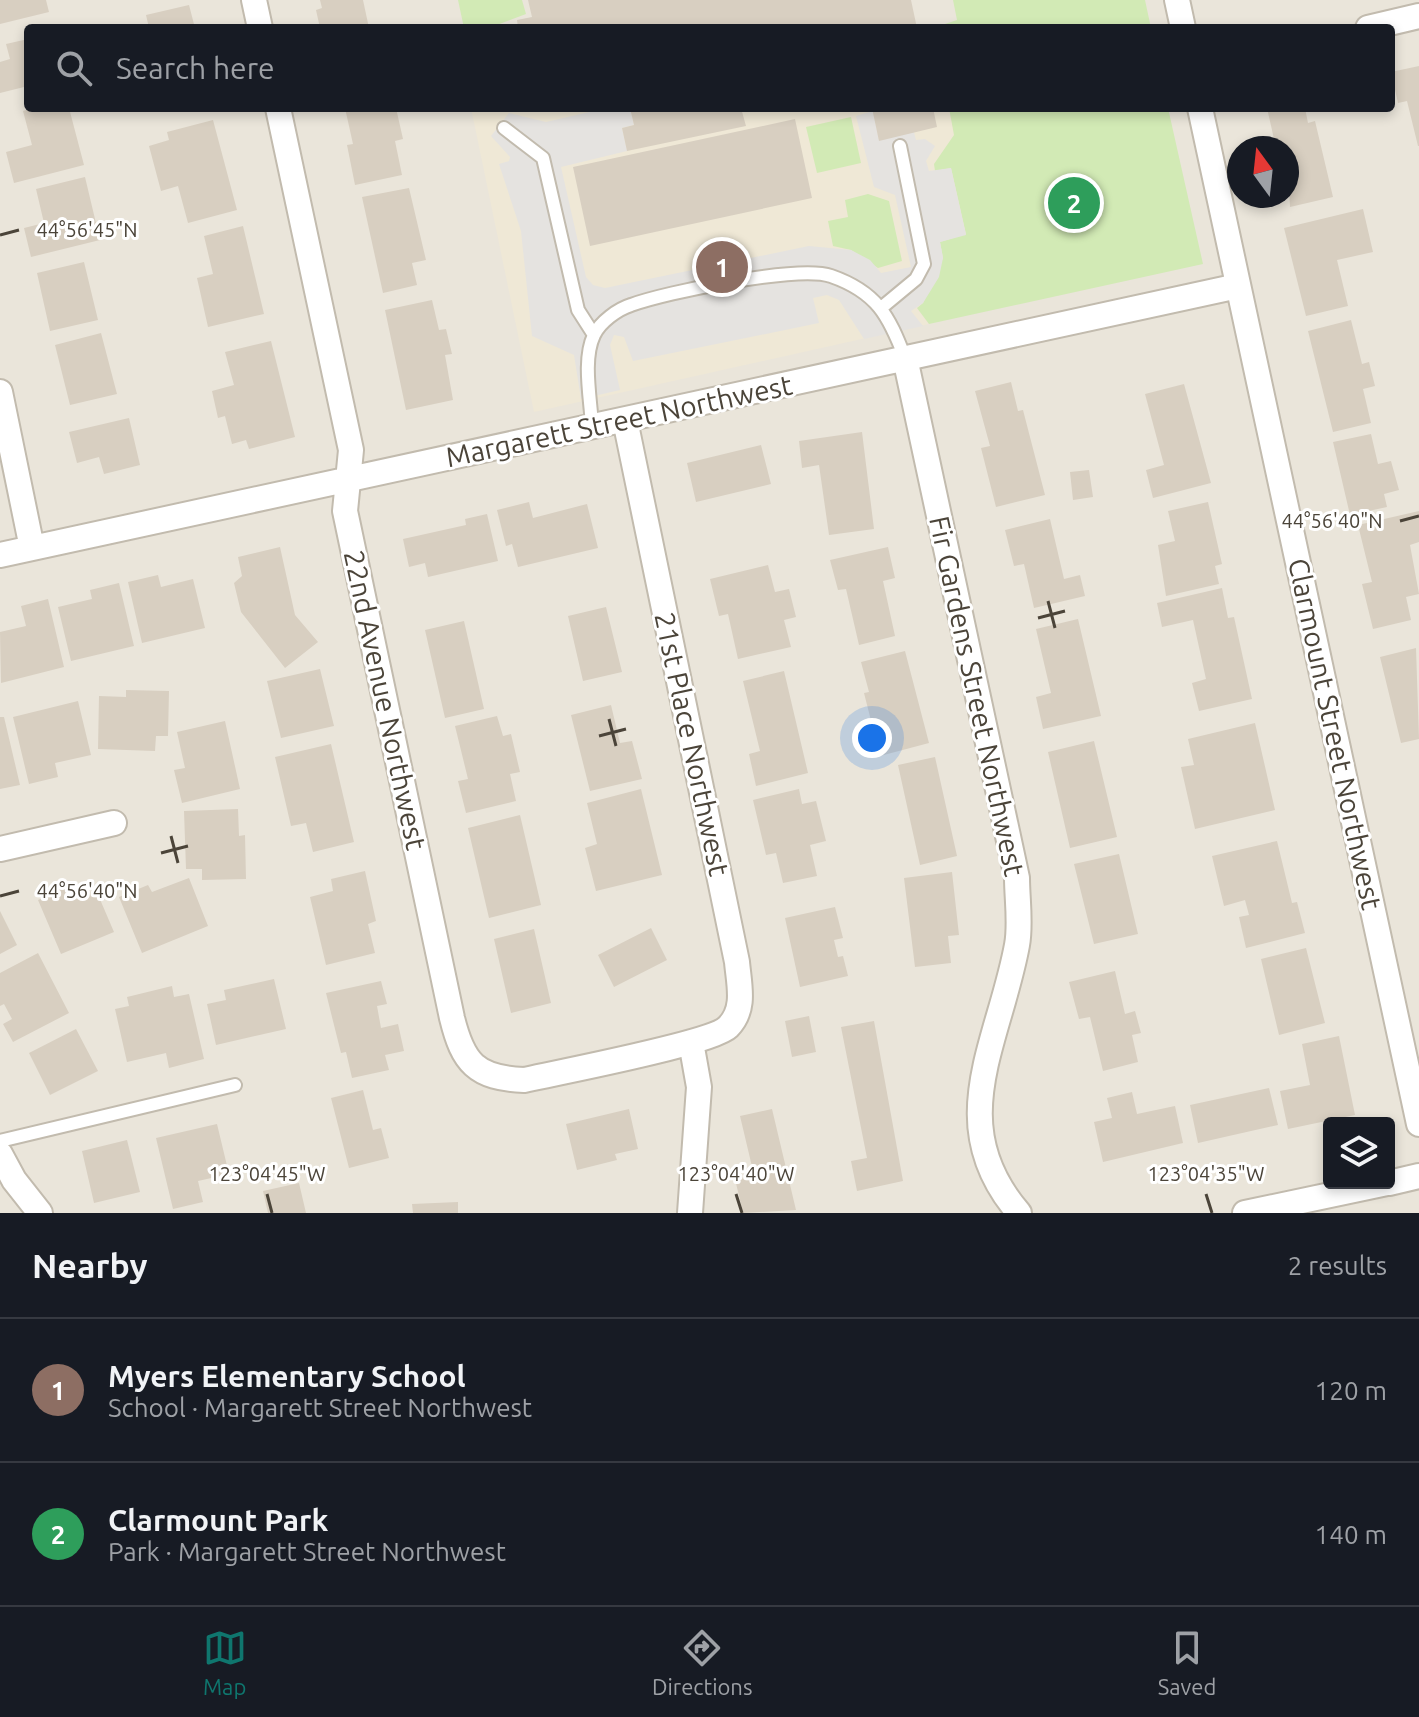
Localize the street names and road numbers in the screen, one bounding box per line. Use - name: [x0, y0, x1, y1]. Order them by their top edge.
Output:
- street label: Margarett Street Northwest: [443, 369, 795, 472]
- street label: Fir Gardens Street Northwest: [924, 513, 1031, 879]
- street label: 22nd Avenue Northwest: [339, 547, 432, 852]
- street label: Clarmount Street Northwest: [1283, 555, 1388, 912]
- street label: 21st Place Northwest: [649, 609, 736, 879]

